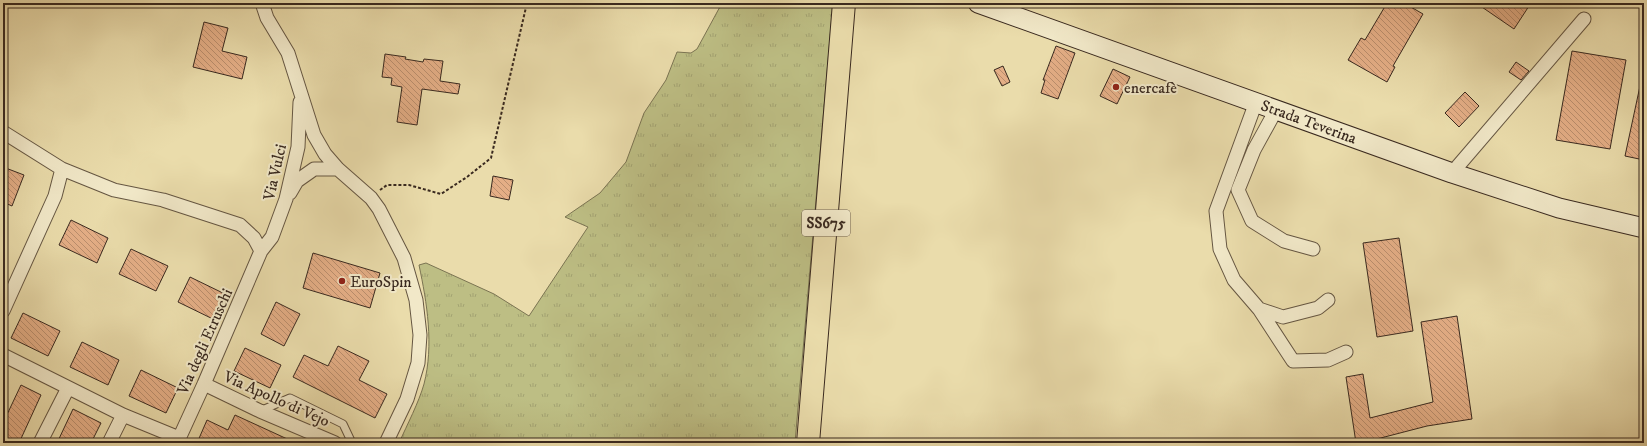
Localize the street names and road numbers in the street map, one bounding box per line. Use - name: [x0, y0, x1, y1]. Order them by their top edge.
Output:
- street label: Strada Teverina: [1258, 95, 1359, 149]
- street label: Via Vulci: [259, 142, 291, 203]
- road number: SS675: [802, 210, 850, 236]
- street label: Via degli Etruschi: [172, 285, 237, 398]
- street label: Via Apollo di Vejo: [219, 366, 333, 431]

